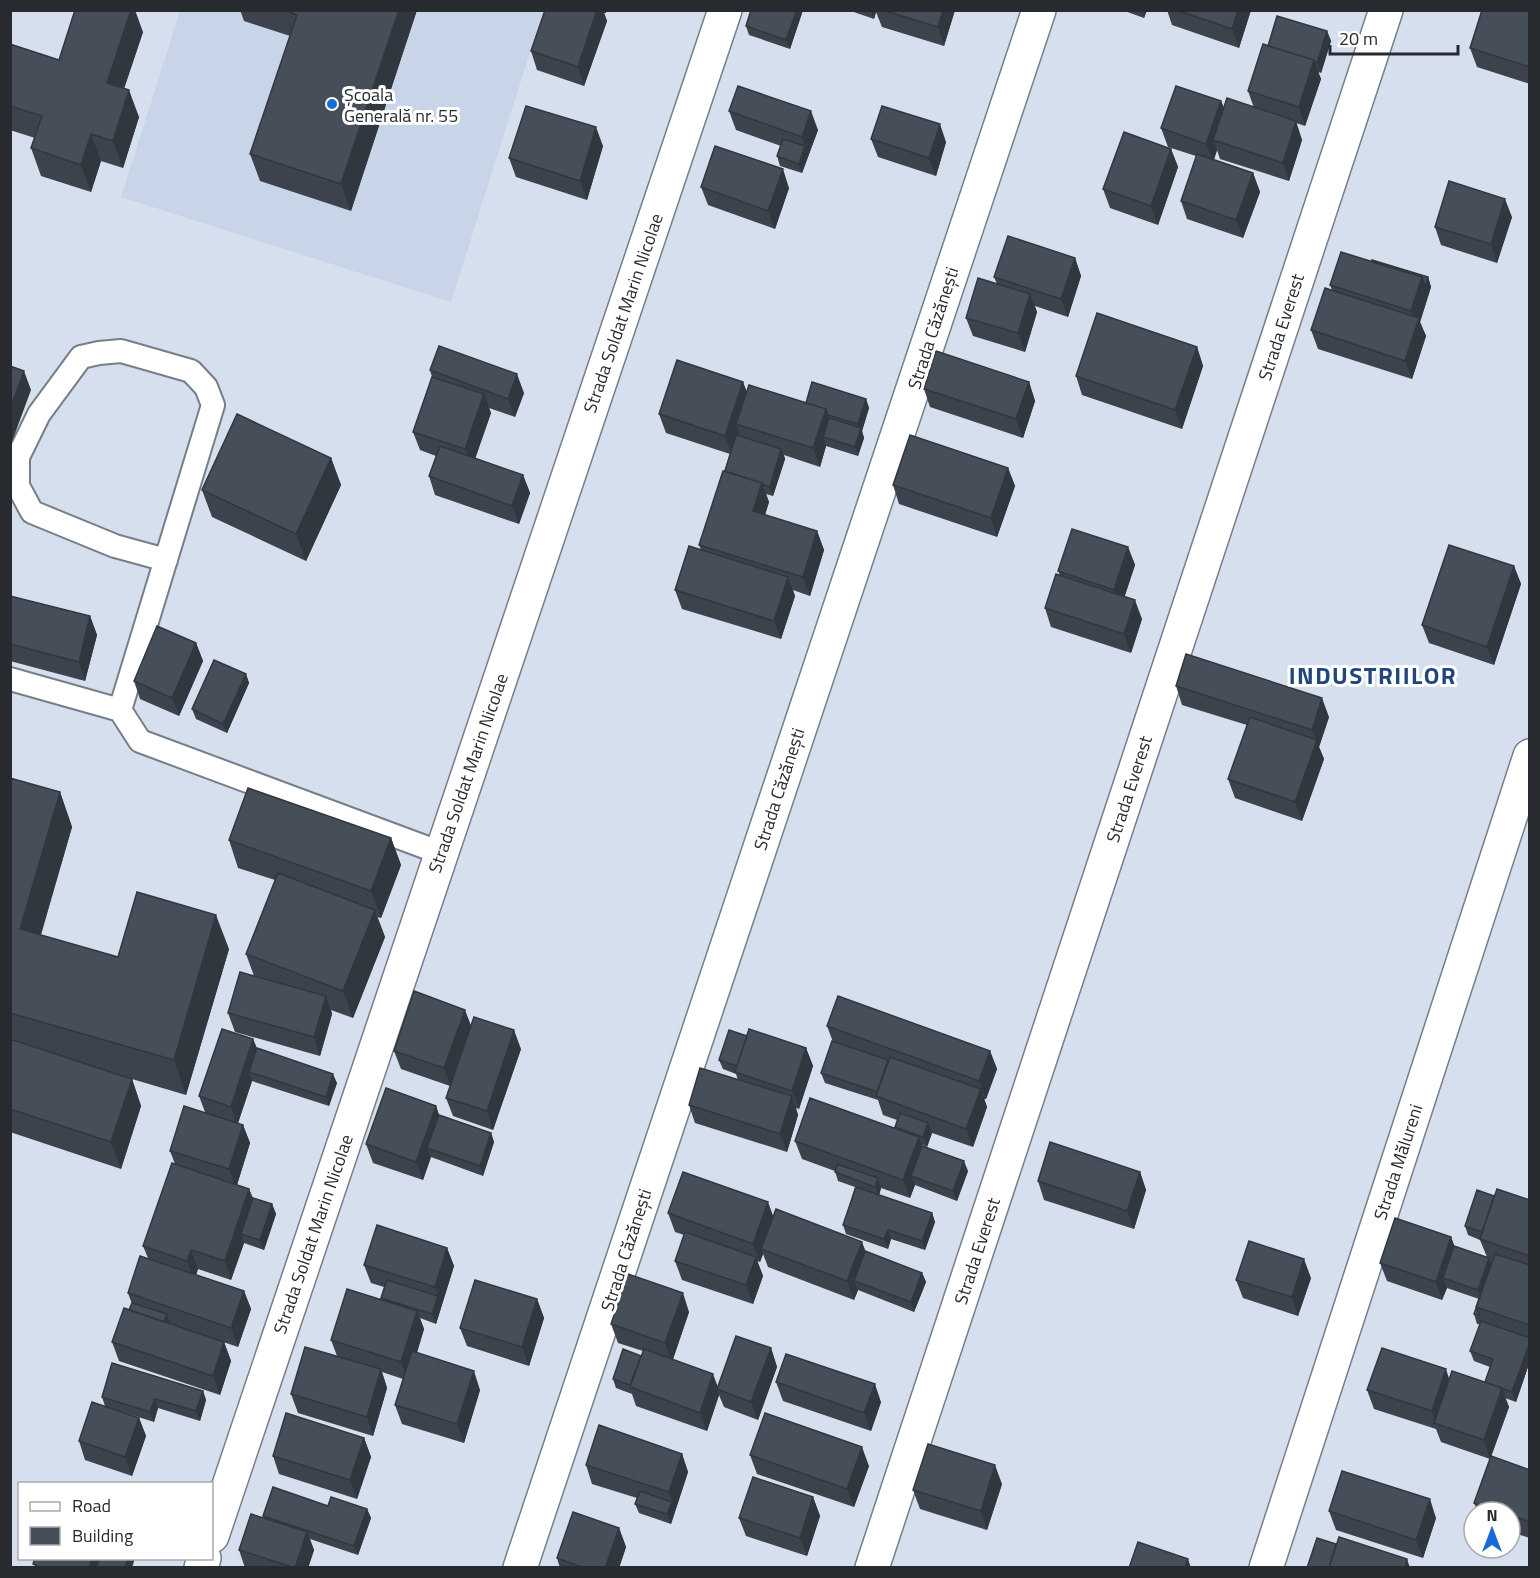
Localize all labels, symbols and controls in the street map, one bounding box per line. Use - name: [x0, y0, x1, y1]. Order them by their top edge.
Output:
- scale bar: [1330, 18, 1458, 56]
- text: 20 m: [1339, 25, 1378, 52]
- place label: Școala Generală nr. 55: [344, 81, 458, 129]
- marker: Școala Generală nr. 55: [325, 97, 339, 111]
- street label: Strada Soldat Marin Nicolae: [576, 210, 670, 416]
- street label: Strada Căzănești: [901, 263, 965, 393]
- street label: Strada Everest: [1251, 269, 1311, 384]
- district label: INDUSTRIILOR: [1289, 657, 1457, 693]
- street label: Strada Soldat Marin Nicolae: [421, 670, 515, 876]
- street label: Strada Căzănești: [747, 724, 811, 854]
- street label: Strada Everest: [1099, 731, 1159, 846]
- street label: Strada Mălureni: [1367, 1101, 1429, 1223]
- street label: Strada Soldat Marin Nicolae: [266, 1131, 360, 1337]
- street label: Strada Căzănești: [594, 1185, 658, 1315]
- street label: Strada Everest: [947, 1193, 1007, 1308]
- legend: [18, 1482, 213, 1560]
- text: Road: [72, 1492, 111, 1519]
- north arrow: [1462, 1500, 1522, 1560]
- text: N: [1486, 1503, 1498, 1527]
- text: Building: [72, 1522, 133, 1549]

